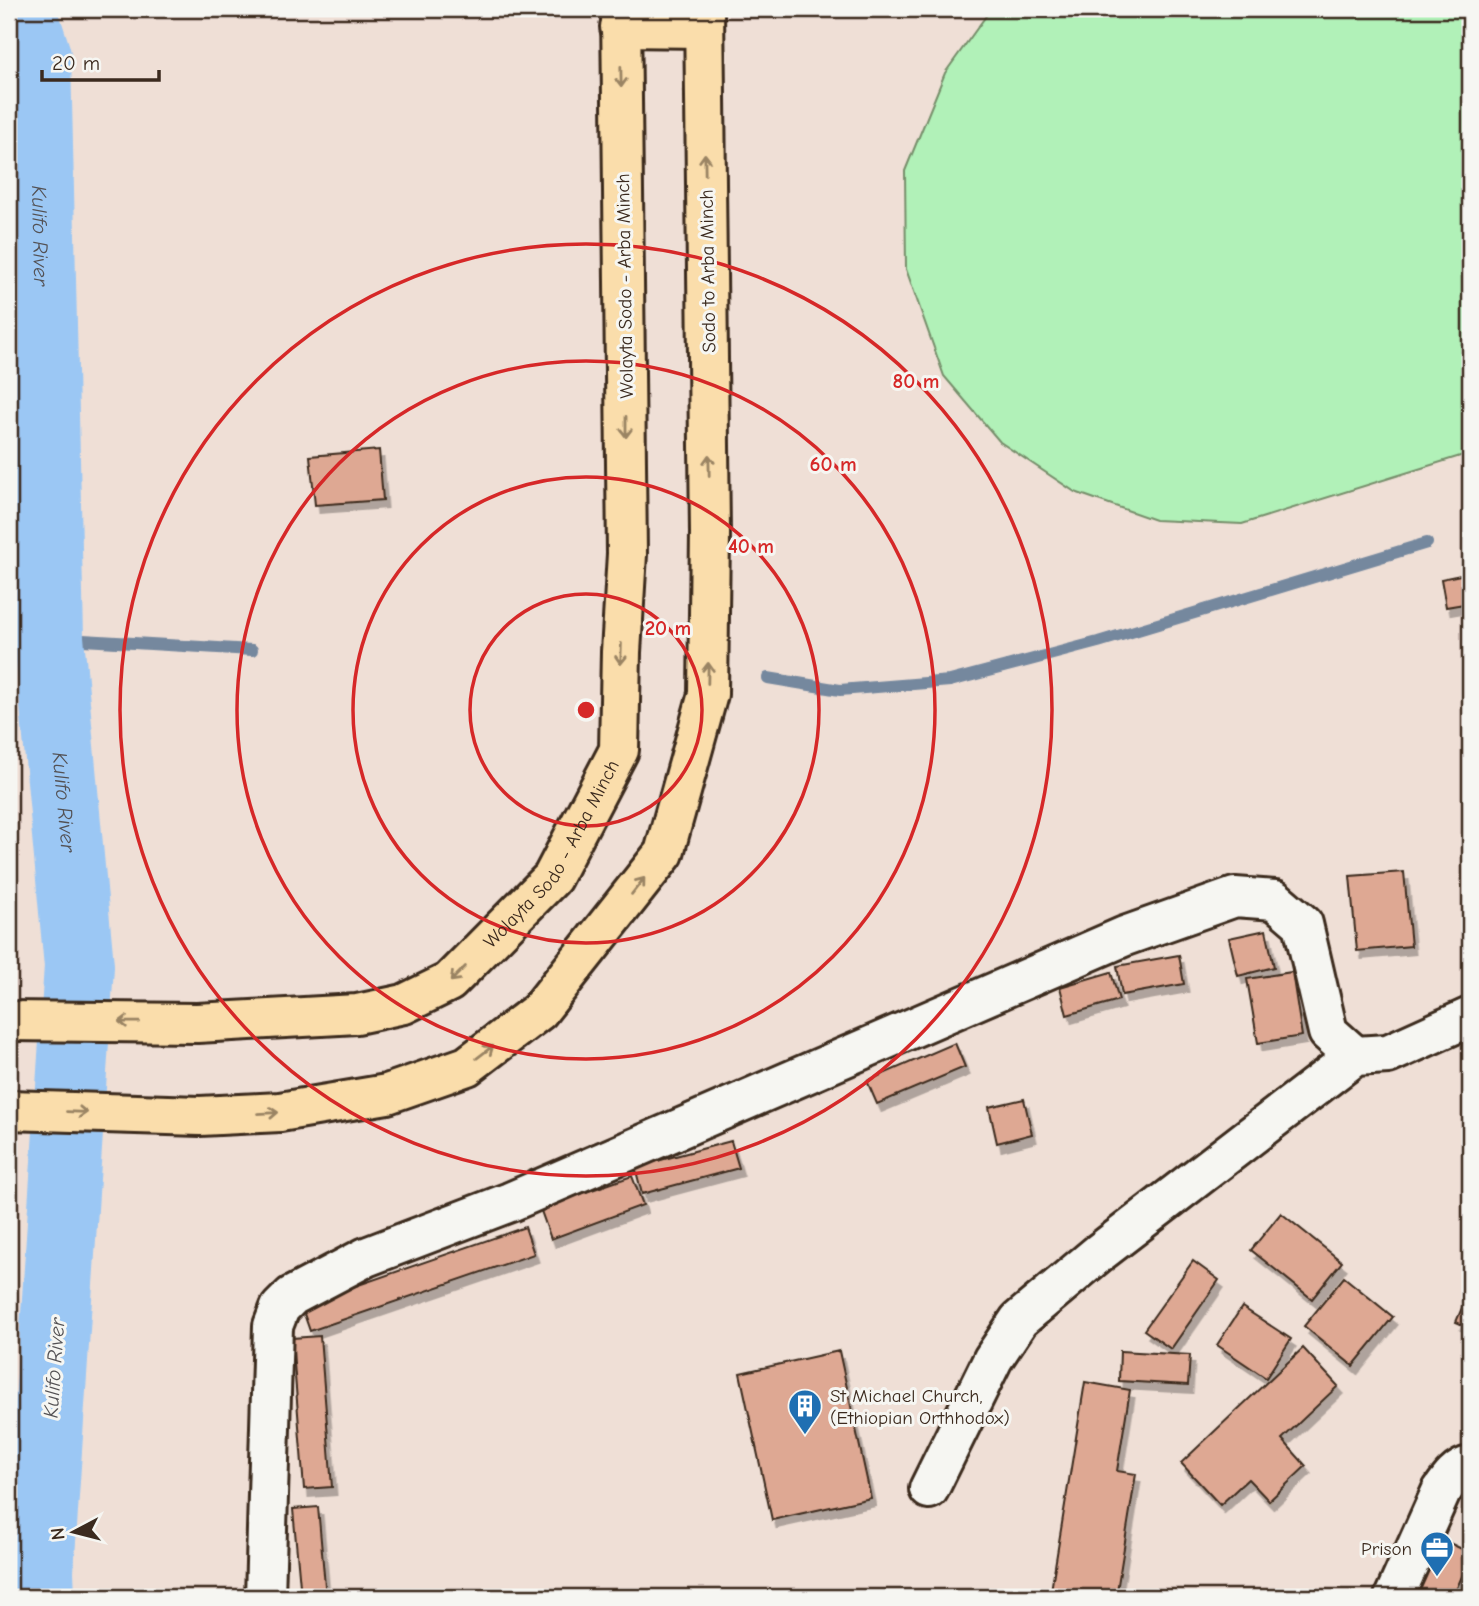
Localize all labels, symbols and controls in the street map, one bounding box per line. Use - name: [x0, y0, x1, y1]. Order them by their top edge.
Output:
- scale bar: [42, 38, 159, 82]
- text: 20 m: [52, 51, 100, 75]
- one-way arrow: [614, 65, 628, 88]
- one-way arrow: [699, 152, 712, 175]
- street label: Wolayta Sodo - Arba Minch: [612, 173, 638, 399]
- water label: Kulifo River: [27, 185, 53, 288]
- street label: Sodo to Arba Minch: [696, 189, 720, 353]
- text: 80 m: [893, 369, 939, 393]
- one-way arrow: [619, 415, 633, 438]
- text: 60 m: [809, 452, 857, 476]
- one-way arrow: [703, 453, 716, 476]
- text: 40 m: [728, 534, 774, 558]
- text: 20 m: [645, 616, 691, 640]
- one-way arrow: [614, 643, 627, 666]
- one-way arrow: [701, 662, 715, 685]
- centre of rings: [574, 698, 598, 722]
- water label: Kulifo River: [47, 751, 81, 855]
- street label: Wolayta Sodo - Arba Minch: [479, 756, 624, 953]
- one-way arrow: [630, 877, 645, 896]
- one-way arrow: [449, 965, 466, 982]
- one-way arrow: [118, 1016, 141, 1029]
- one-way arrow: [475, 1045, 494, 1060]
- one-way arrow: [65, 1106, 88, 1119]
- one-way arrow: [257, 1106, 279, 1119]
- water label: Kulifo River: [39, 1315, 70, 1419]
- place label: St Michael Church, (Ethiopian Orthhodox): [830, 1385, 1010, 1429]
- building icon: St Michael Church, (Ethiopian Orthhodox): [786, 1387, 824, 1436]
- north arrow: [38, 1498, 108, 1568]
- text: N: [46, 1526, 70, 1541]
- office icon: Prison: [1418, 1529, 1456, 1578]
- place label: Prison: [1361, 1538, 1412, 1560]

